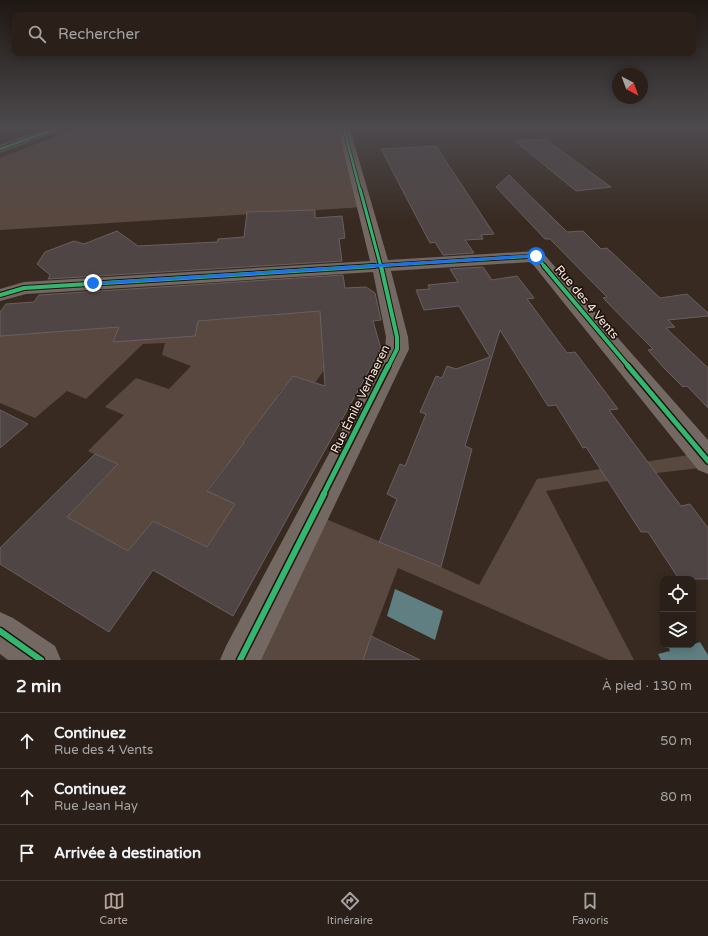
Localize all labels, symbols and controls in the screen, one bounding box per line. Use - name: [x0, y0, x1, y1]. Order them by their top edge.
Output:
- search box: [12, 12, 696, 56]
- icon: search: [26, 23, 48, 45]
- text: Rechercher: [58, 25, 140, 43]
- north arrow: [612, 68, 648, 104]
- route start: [527, 247, 545, 265]
- street label: Rue des 4 Vents: [552, 262, 622, 342]
- route end: [84, 274, 102, 292]
- street label: Rue Émile Verhaeren: [328, 343, 392, 455]
- map controls: [660, 576, 696, 648]
- button: locate: [660, 576, 696, 612]
- button: layers: [660, 612, 696, 648]
- text: 2 min: [16, 676, 61, 697]
- text: À pied · 130 m: [602, 678, 692, 694]
- text: Continuez: [54, 724, 126, 742]
- icon: ahead: [16, 730, 38, 752]
- text: 50 m: [660, 733, 692, 749]
- text: Rue des 4 Vents: [54, 742, 153, 758]
- text: Continuez: [54, 780, 126, 798]
- icon: ahead: [16, 786, 38, 808]
- text: 80 m: [660, 789, 692, 805]
- text: Rue Jean Hay: [54, 798, 138, 814]
- icon: arrive: [16, 842, 38, 864]
- text: Arrivée à destination: [54, 844, 201, 862]
- tab: Carte: [99, 890, 128, 927]
- tab: Itinéraire: [327, 890, 373, 927]
- tab: Favoris: [572, 890, 609, 927]

